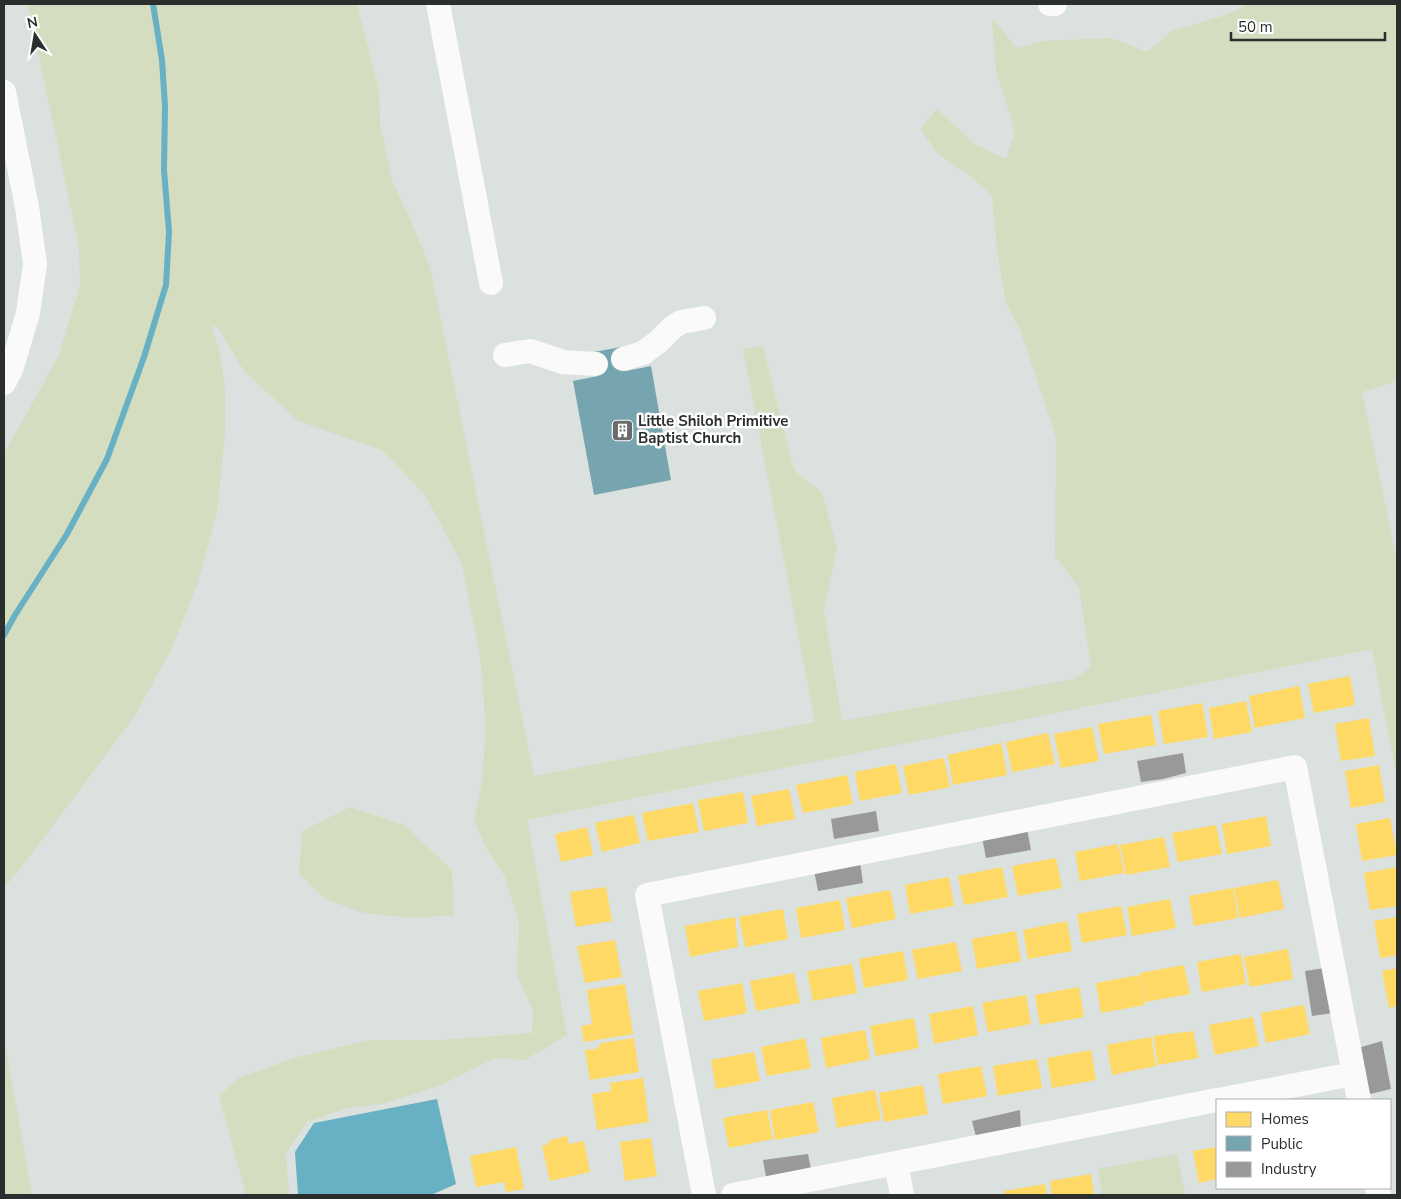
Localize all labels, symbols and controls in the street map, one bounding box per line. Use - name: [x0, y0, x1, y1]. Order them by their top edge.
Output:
- north arrow: [10, 10, 60, 60]
- scale bar: [1231, 10, 1385, 42]
- text: N: [25, 12, 40, 33]
- text: 50 m: [1238, 17, 1273, 37]
- place label: Little Shiloh Primitive Baptist Church: [638, 411, 788, 448]
- building icon: Little Shiloh Primitive Baptist Church: [610, 418, 634, 442]
- legend: [1216, 1099, 1391, 1189]
- text: Homes: [1261, 1109, 1309, 1129]
- text: Public: [1261, 1134, 1302, 1154]
- text: Industry: [1261, 1159, 1317, 1179]

